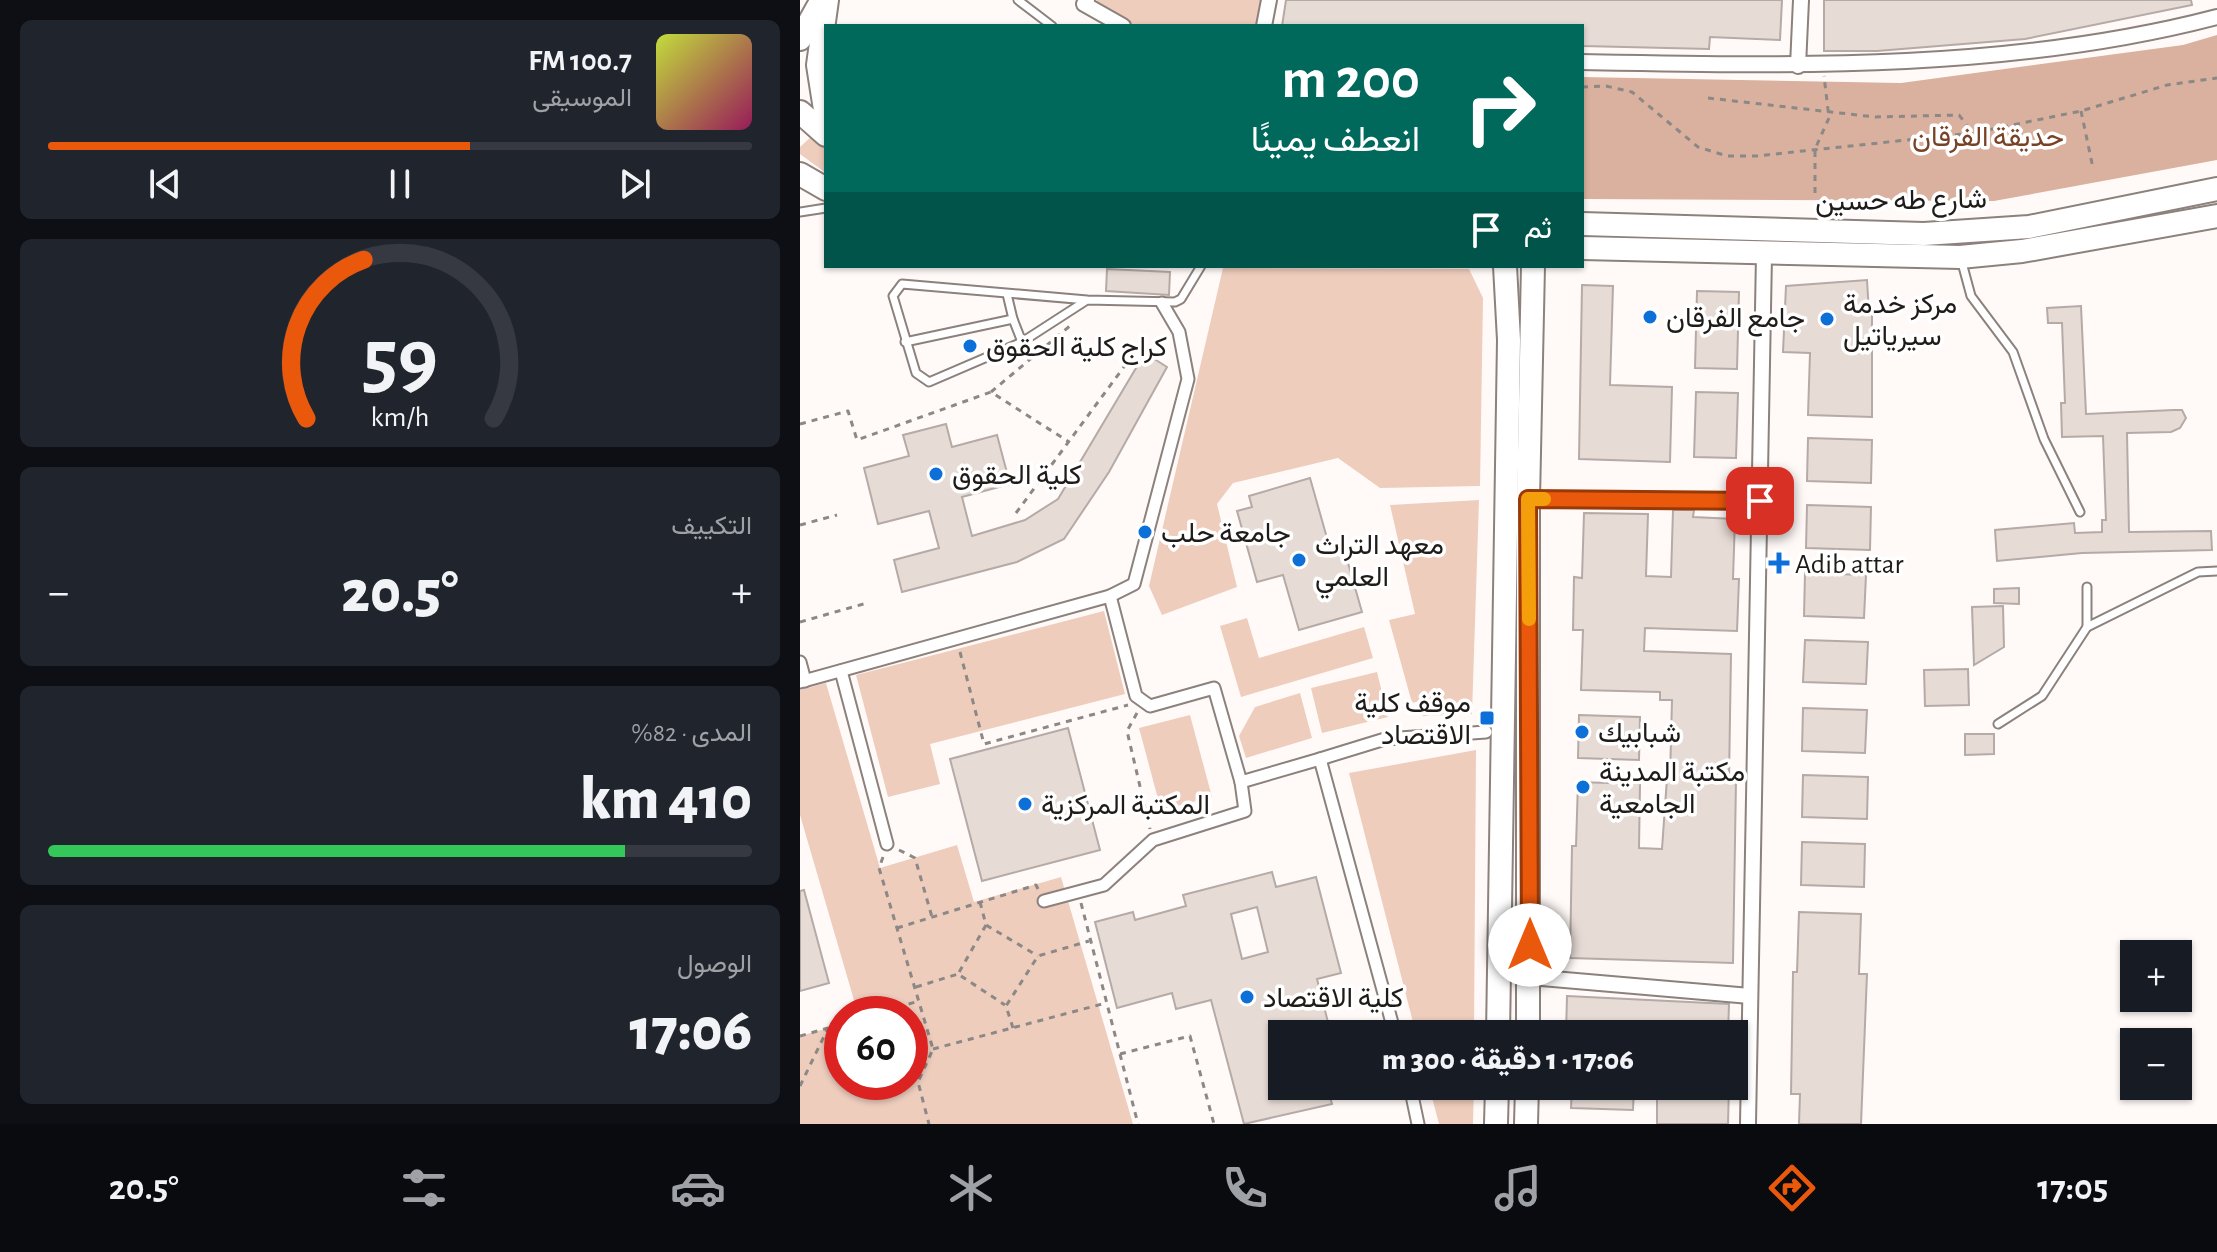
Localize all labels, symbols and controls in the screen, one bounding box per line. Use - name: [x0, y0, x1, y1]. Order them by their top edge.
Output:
- text: 100.7 FM: [528, 46, 632, 76]
- text: 200 m: [1282, 52, 1420, 108]
- icon: right: [1448, 56, 1552, 160]
- text: الموسيقى: [532, 85, 632, 111]
- text: انعطف يمينًا: [1251, 122, 1420, 158]
- park label: حديقة الفرقان: [1912, 124, 2064, 154]
- icon: previous: [143, 162, 187, 206]
- icon: pause: [378, 162, 422, 206]
- icon: next: [613, 162, 657, 206]
- street label: شارع طه حسين: [1815, 186, 1987, 219]
- icon: arrive: [1464, 208, 1508, 252]
- text: ثم: [1524, 214, 1552, 244]
- place label: مركز خدمة سيرياتيل: [1843, 291, 1957, 353]
- place label: جامع الفرقان: [1666, 305, 1805, 337]
- marker: جامع الفرقان: [1641, 308, 1659, 326]
- marker: مركز خدمة سيرياتيل: [1818, 310, 1836, 328]
- text: 59: [362, 318, 438, 402]
- place label: كراج كلية الحقوق: [986, 334, 1167, 365]
- marker: كراج كلية الحقوق: [961, 337, 979, 355]
- text: km/h: [371, 403, 429, 432]
- place label: كلية الحقوق: [952, 462, 1082, 492]
- marker: كلية الحقوق: [927, 465, 945, 483]
- pin: [1726, 467, 1794, 535]
- icon: arrive: [1738, 479, 1782, 523]
- text: التكييف: [671, 513, 752, 539]
- place label: جامعة حلب: [1161, 520, 1291, 549]
- marker: جامعة حلب: [1136, 523, 1154, 541]
- place label: معهد التراث العلمي: [1315, 532, 1444, 599]
- marker: معهد التراث العلمي: [1290, 551, 1308, 569]
- place label: Adib attar: [1795, 551, 1903, 579]
- marker: Adib attar: [1770, 554, 1788, 572]
- text: 20.5°: [341, 563, 459, 623]
- text: −: [48, 571, 69, 615]
- text: +: [731, 571, 752, 615]
- place label: موقف كلية الاقتصاد: [1354, 690, 1471, 750]
- marker: موقف كلية الاقتصاد: [1478, 709, 1496, 727]
- text: المدى · 82%: [631, 720, 752, 746]
- place label: شبابيك: [1598, 720, 1681, 749]
- marker: شبابيك: [1573, 723, 1591, 741]
- place label: مكتبة المدينة الجامعية: [1599, 759, 1745, 820]
- text: 410 km: [580, 770, 752, 830]
- marker: مكتبة المدينة الجامعية: [1574, 778, 1592, 796]
- place label: المكتبة المركزية: [1041, 792, 1210, 822]
- marker: المكتبة المركزية: [1016, 795, 1034, 813]
- position arrow: [1488, 903, 1572, 987]
- map controls: [2120, 940, 2192, 1100]
- button: +: [2120, 940, 2192, 1012]
- text: الوصول: [677, 951, 752, 977]
- place label: كلية الاقتصاد: [1263, 985, 1404, 1013]
- marker: كلية الاقتصاد: [1238, 988, 1256, 1006]
- speed limit sign: 60: [824, 996, 928, 1100]
- text: 17:06: [629, 1001, 752, 1061]
- button: −: [2120, 1028, 2192, 1100]
- text: 17:06 · 1 دقيقة · 300 m: [1382, 1045, 1634, 1075]
- icon: filters: [396, 1160, 452, 1216]
- icon: car: [670, 1160, 726, 1216]
- icon: climate: [943, 1160, 999, 1216]
- icon: phone: [1217, 1160, 1273, 1216]
- icon: music: [1490, 1160, 1546, 1216]
- icon: directions: [1764, 1160, 1820, 1216]
- text: 20.5°: [109, 1170, 179, 1206]
- text: 17:05: [2037, 1170, 2108, 1206]

